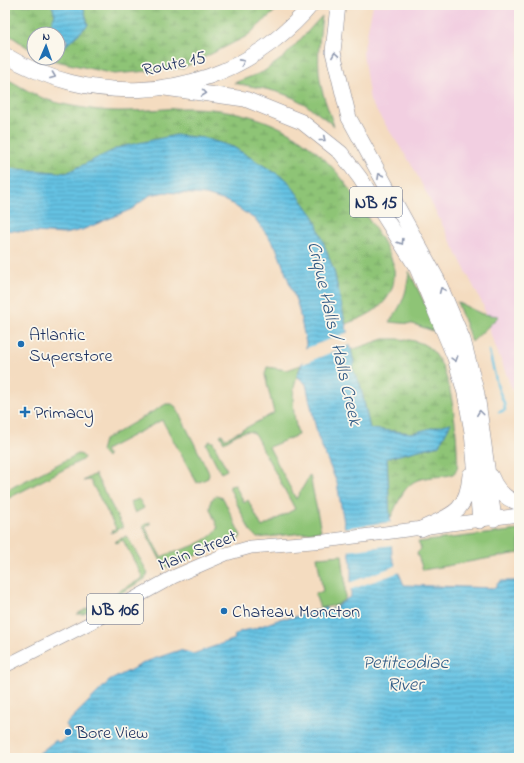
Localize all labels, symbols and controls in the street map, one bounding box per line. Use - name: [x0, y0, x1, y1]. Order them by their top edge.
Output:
- north arrow: [26, 26, 66, 66]
- text: N: [42, 29, 50, 45]
- street label: Route 15: [140, 46, 209, 84]
- one-way arrow: [331, 52, 340, 58]
- one-way arrow: [237, 59, 245, 66]
- one-way arrow: [50, 72, 57, 80]
- one-way arrow: [201, 88, 207, 97]
- one-way arrow: [318, 134, 326, 141]
- one-way arrow: [377, 173, 384, 180]
- road number: NB 15: [350, 187, 402, 217]
- one-way arrow: [396, 238, 404, 245]
- water label: Crique Halls / Halls Creek: [299, 239, 368, 429]
- one-way arrow: [439, 286, 447, 294]
- place label: Atlantic Superstore: [29, 323, 113, 370]
- marker: Atlantic Superstore: [16, 339, 26, 349]
- one-way arrow: [451, 356, 459, 363]
- place label: Primacy: [34, 401, 94, 427]
- marker: Primacy: [19, 406, 31, 418]
- one-way arrow: [476, 410, 485, 416]
- street label: Main Street: [155, 524, 241, 579]
- road number: NB 106: [87, 594, 143, 624]
- place label: Chateau Moncton: [232, 600, 360, 626]
- marker: Chateau Moncton: [219, 606, 229, 616]
- water label: Petitcodiac River: [362, 650, 449, 699]
- place label: Bore View: [75, 721, 148, 747]
- marker: Bore View: [63, 727, 73, 737]

